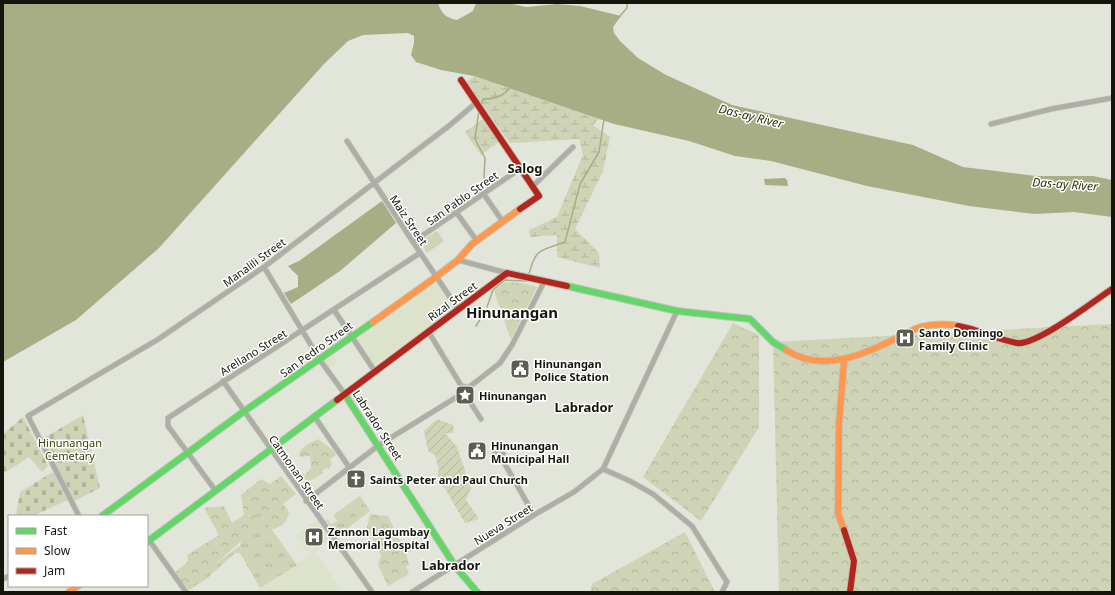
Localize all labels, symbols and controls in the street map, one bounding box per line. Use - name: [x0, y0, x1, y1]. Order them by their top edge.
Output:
- water label: Das-ay River: [717, 100, 786, 132]
- district label: Salog: [507, 159, 543, 177]
- street label: San Pablo Street: [423, 168, 501, 228]
- water label: Das-ay River: [1032, 173, 1100, 195]
- street label: Maiz Street: [387, 192, 431, 248]
- street label: Manalili Street: [220, 234, 288, 290]
- street label: Rizal Street: [424, 278, 480, 324]
- district label: Hinunangan: [466, 302, 558, 322]
- street label: San Pedro Street: [277, 318, 355, 380]
- street label: Arellano Street: [217, 325, 289, 379]
- place label: Santo Domingo Family Clinic: [919, 325, 1003, 353]
- hospital icon: Santo Domingo Family Clinic: [894, 327, 916, 349]
- place label: Hinunangan Police Station: [534, 356, 609, 384]
- public building icon: Hinunangan Police Station: [509, 358, 531, 380]
- place icon: Hinunangan: [454, 384, 476, 406]
- street label: Labrador Street: [350, 387, 406, 463]
- place label: Hinunangan: [479, 388, 547, 403]
- district label: Labrador: [555, 398, 614, 416]
- street label: Catmonan Street: [266, 432, 328, 512]
- park label: Hinunangan Cemetary: [38, 435, 102, 463]
- place label: Hinunangan Municipal Hall: [491, 438, 569, 466]
- public building icon: Hinunangan Municipal Hall: [466, 440, 488, 462]
- church icon: Saints Peter and Paul Church: [345, 468, 367, 490]
- place label: Saints Peter and Paul Church: [370, 472, 528, 487]
- street label: Nueva Street: [471, 500, 535, 548]
- legend: [8, 515, 148, 587]
- text: Fast: [44, 522, 68, 539]
- place label: Zennon Lagumbay Memorial Hospital: [328, 524, 430, 552]
- hospital icon: Zennon Lagumbay Memorial Hospital: [303, 526, 325, 548]
- text: Slow: [44, 542, 71, 559]
- district label: Labrador: [422, 556, 481, 574]
- text: Jam: [43, 562, 65, 579]

